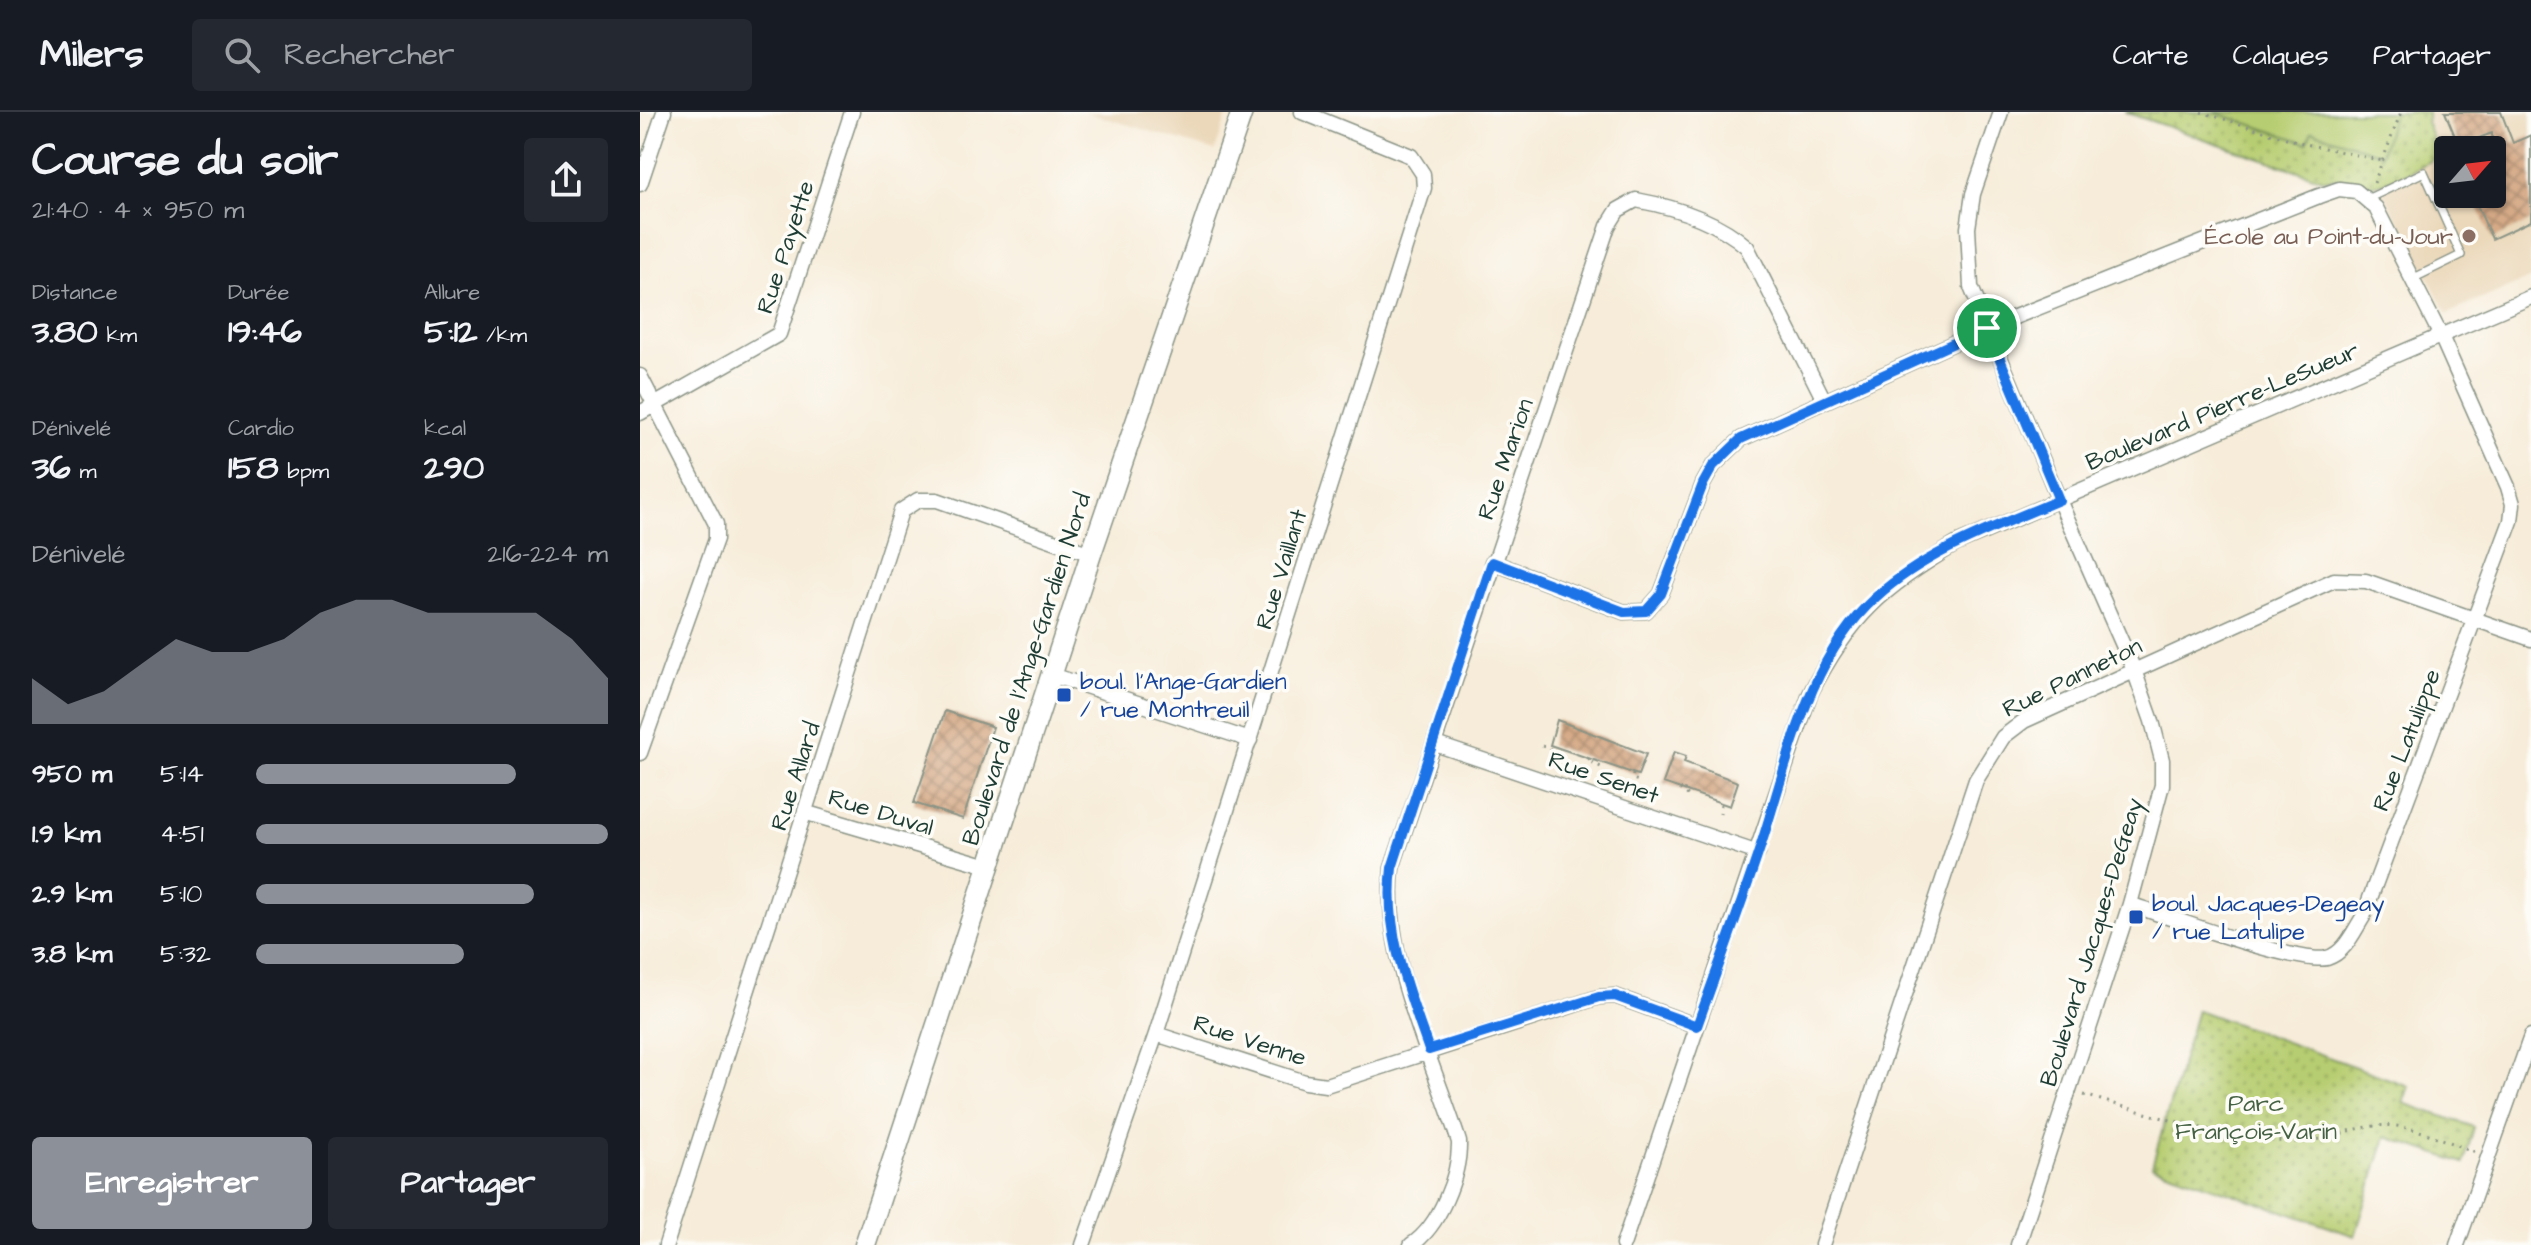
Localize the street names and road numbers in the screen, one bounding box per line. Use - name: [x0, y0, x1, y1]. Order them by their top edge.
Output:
- street label: Rue Payette: [748, 176, 824, 318]
- street label: Boulevard Pierre-LeSueur: [2081, 334, 2364, 480]
- street label: Rue Marion: [1469, 394, 1543, 525]
- street label: Boulevard de l'Ange-Gardien Nord: [954, 489, 1101, 850]
- street label: Rue Vaillant: [1248, 505, 1316, 634]
- street label: Rue Panneton: [1997, 629, 2148, 726]
- street label: Rue Latulippe: [2364, 664, 2450, 816]
- street label: Rue Allard: [762, 718, 830, 835]
- street label: Rue Senet: [1544, 743, 1664, 813]
- street label: Rue Duval: [824, 781, 937, 845]
- street label: Boulevard Jacques-DeGeay: [2032, 794, 2153, 1091]
- street label: Rue Venne: [1189, 1007, 1311, 1075]

